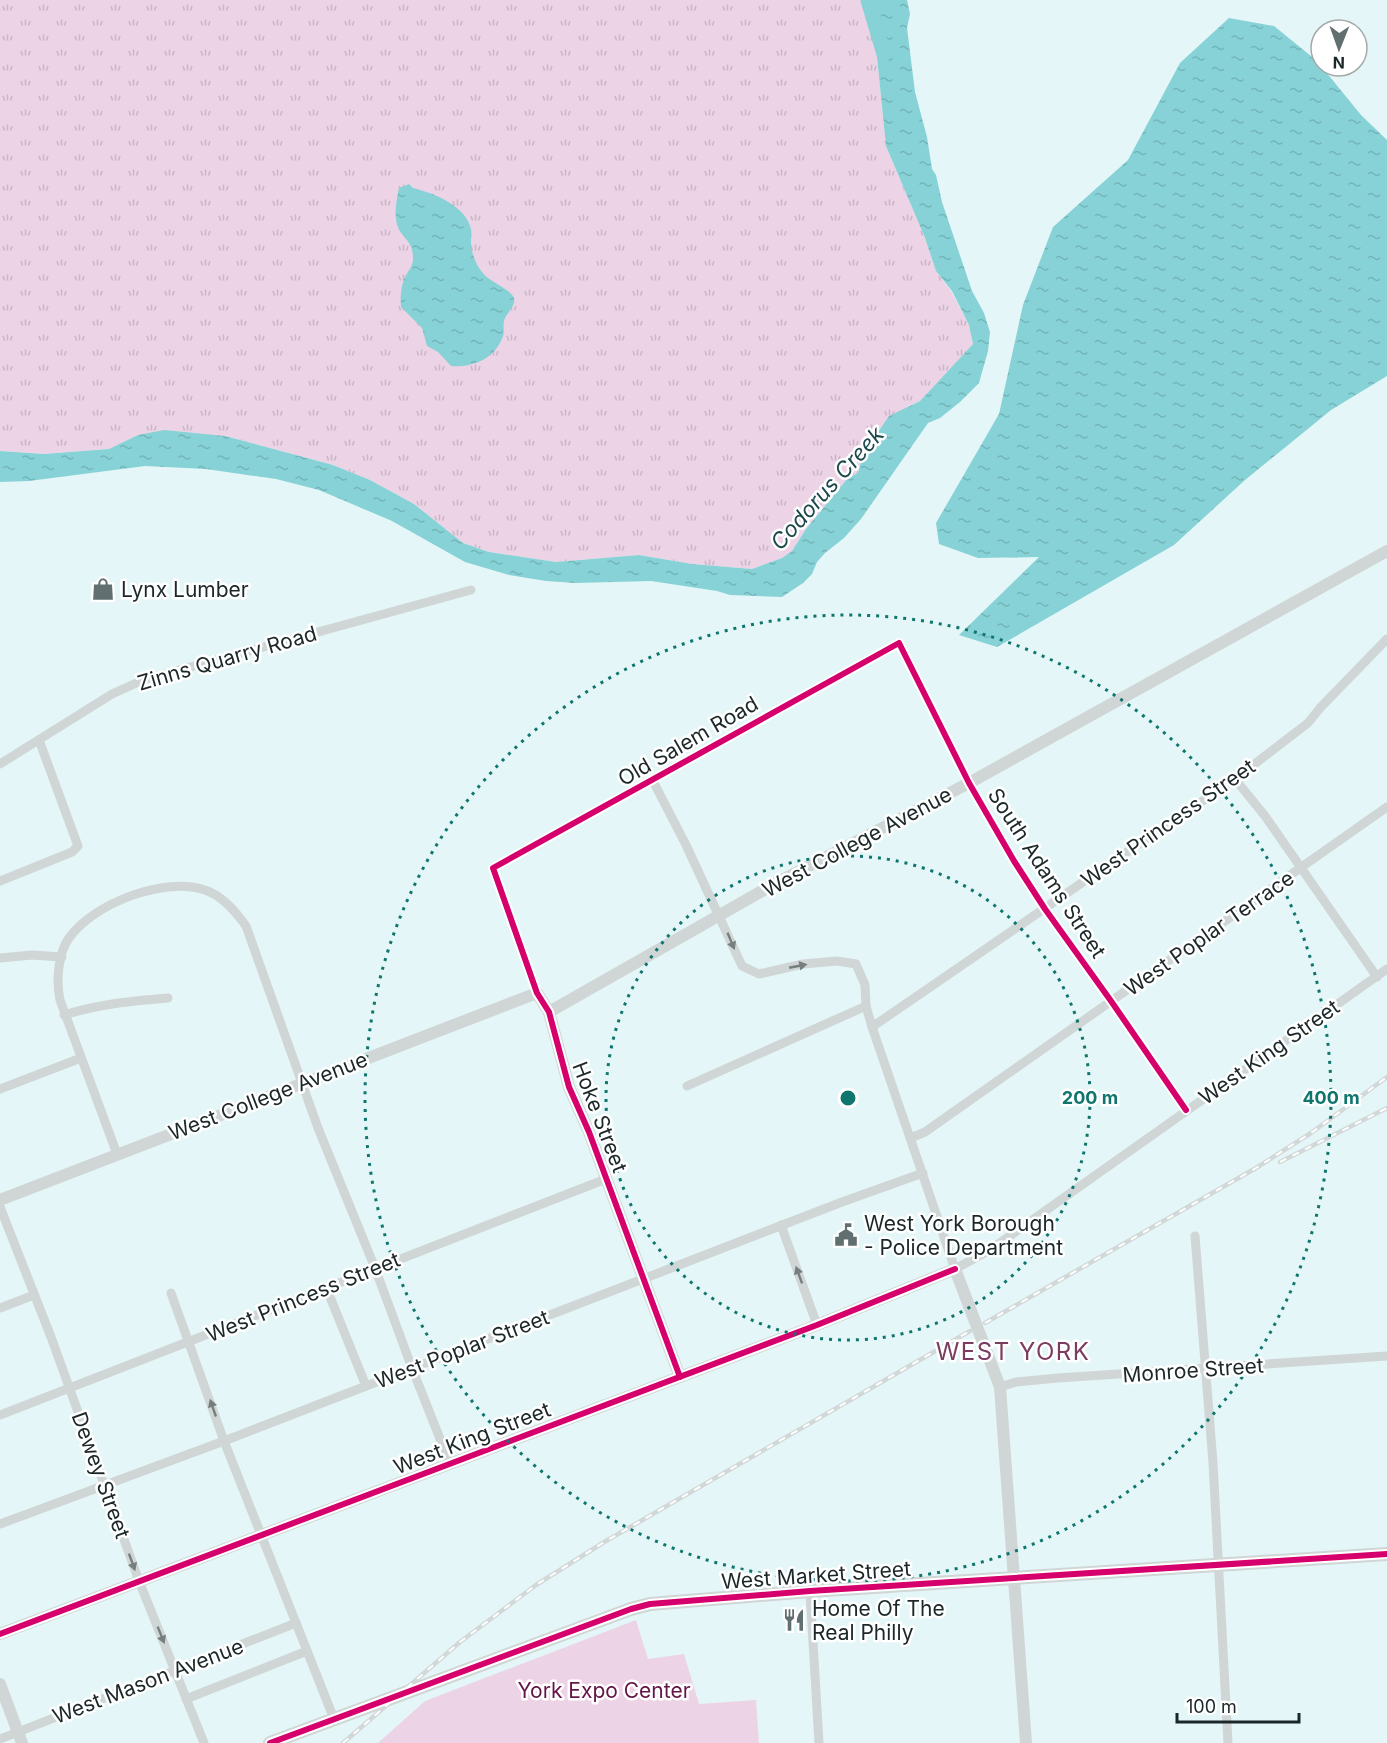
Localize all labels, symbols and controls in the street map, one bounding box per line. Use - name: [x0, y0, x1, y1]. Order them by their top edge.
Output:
- north arrow: [1309, 18, 1369, 78]
- text: N: [1332, 53, 1345, 73]
- water label: Codorus Creek: [765, 420, 890, 555]
- shop icon: Lynx Lumber: [90, 576, 116, 602]
- place label: Lynx Lumber: [121, 577, 249, 602]
- street label: Zinns Quarry Road: [135, 620, 319, 696]
- street label: Old Salem Road: [614, 691, 762, 791]
- street label: West Princess Street: [1076, 753, 1260, 892]
- street label: West College Avenue: [758, 781, 956, 903]
- street label: South Adams Street: [983, 783, 1111, 963]
- street label: West Poplar Terrace: [1119, 865, 1299, 1001]
- one-way arrow: [726, 932, 736, 950]
- one-way arrow: [788, 961, 807, 970]
- street label: West King Street: [1194, 994, 1344, 1110]
- street label: West College Avenue: [165, 1047, 371, 1145]
- street label: Hoke Street: [567, 1058, 633, 1176]
- text: 200 m: [1062, 1087, 1118, 1108]
- text: 400 m: [1302, 1087, 1360, 1108]
- centre of rings: [838, 1088, 858, 1108]
- place label: West York Borough - Police Department: [864, 1211, 1063, 1260]
- public building icon: West York Borough - Police Department: [833, 1222, 859, 1248]
- street label: West Princess Street: [203, 1247, 404, 1347]
- one-way arrow: [793, 1266, 803, 1284]
- street label: West Poplar Street: [371, 1304, 553, 1394]
- district label: WEST YORK: [936, 1337, 1090, 1366]
- street label: Monroe Street: [1122, 1353, 1265, 1387]
- street label: West King Street: [390, 1397, 554, 1479]
- one-way arrow: [208, 1399, 218, 1417]
- street label: Dewey Street: [67, 1408, 135, 1542]
- one-way arrow: [128, 1553, 137, 1571]
- street label: West Market Street: [720, 1556, 912, 1594]
- place label: Home Of The Real Philly: [812, 1596, 945, 1645]
- restaurant icon: Home Of The Real Philly: [781, 1607, 807, 1633]
- one-way arrow: [156, 1627, 166, 1645]
- street label: West Mason Avenue: [49, 1633, 247, 1729]
- park label: York Expo Center: [517, 1678, 691, 1703]
- scale bar: [1177, 1686, 1298, 1724]
- text: 100 m: [1186, 1696, 1237, 1717]

